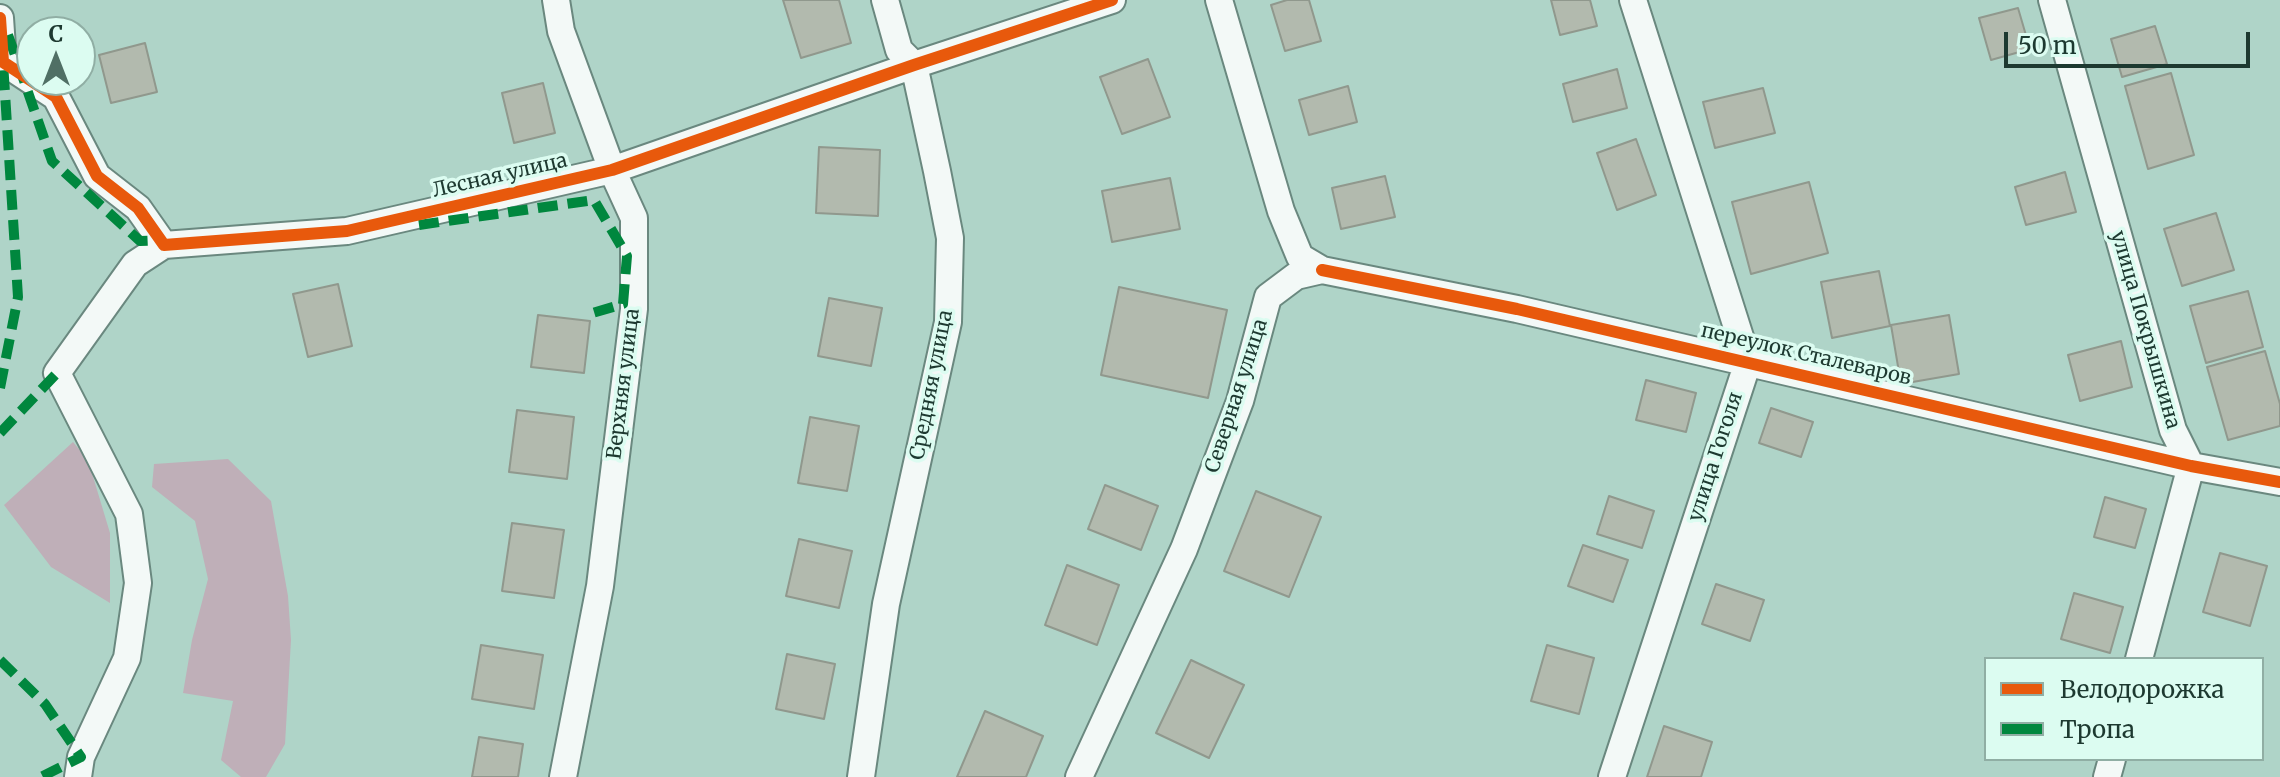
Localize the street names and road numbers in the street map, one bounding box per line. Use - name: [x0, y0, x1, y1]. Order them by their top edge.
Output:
- street label: Лесная улица: [430, 149, 570, 203]
- street label: улица Покрышкина: [2105, 228, 2185, 432]
- street label: Верхняя улица: [603, 307, 645, 461]
- street label: Средняя улица: [906, 308, 958, 462]
- street label: Северная улица: [1201, 316, 1273, 476]
- street label: переулок Сталеваров: [1699, 319, 1913, 391]
- street label: улица Гоголя: [1684, 389, 1748, 525]

